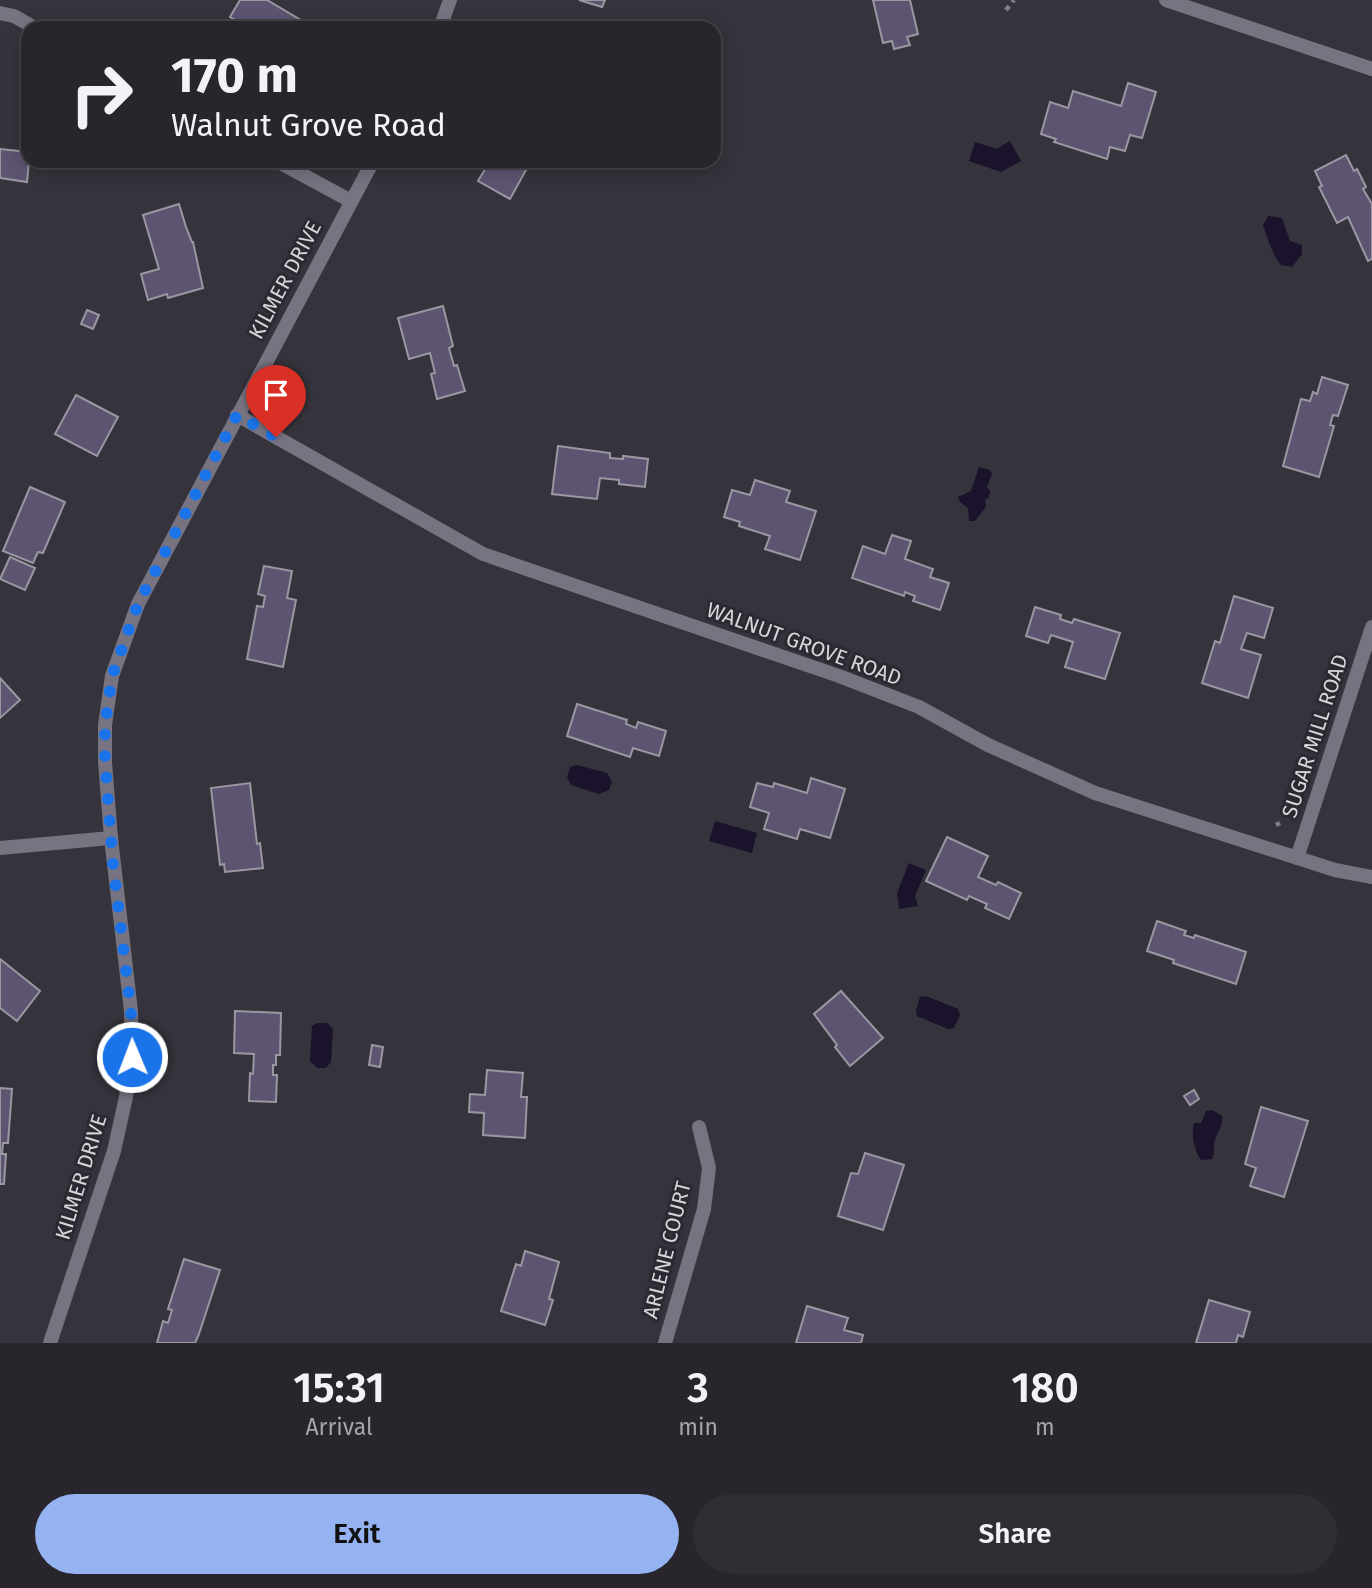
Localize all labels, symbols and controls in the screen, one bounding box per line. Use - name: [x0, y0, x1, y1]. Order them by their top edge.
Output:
- text: 170 m: [171, 46, 298, 105]
- icon: right: [56, 49, 147, 140]
- text: Walnut Grove Road: [171, 106, 446, 144]
- street label: KILMER DRIVE: [243, 217, 327, 343]
- pin: [246, 365, 306, 437]
- icon: arrive: [257, 376, 295, 414]
- street label: WALNUT GROVE ROAD: [703, 597, 905, 691]
- street label: SUGAR MILL ROAD: [1276, 651, 1354, 821]
- position arrow: [95, 1020, 169, 1094]
- street label: KILMER DRIVE: [50, 1111, 112, 1243]
- street label: ARLENE COURT: [637, 1179, 697, 1321]
- text: 15:31: [293, 1363, 385, 1413]
- text: 3: [687, 1363, 709, 1413]
- text: 180: [1011, 1363, 1079, 1413]
- text: Arrival: [305, 1413, 373, 1441]
- text: min: [678, 1413, 718, 1441]
- text: m: [1035, 1413, 1055, 1441]
- button: Exit: [35, 1494, 679, 1574]
- button: Share: [693, 1494, 1337, 1574]

